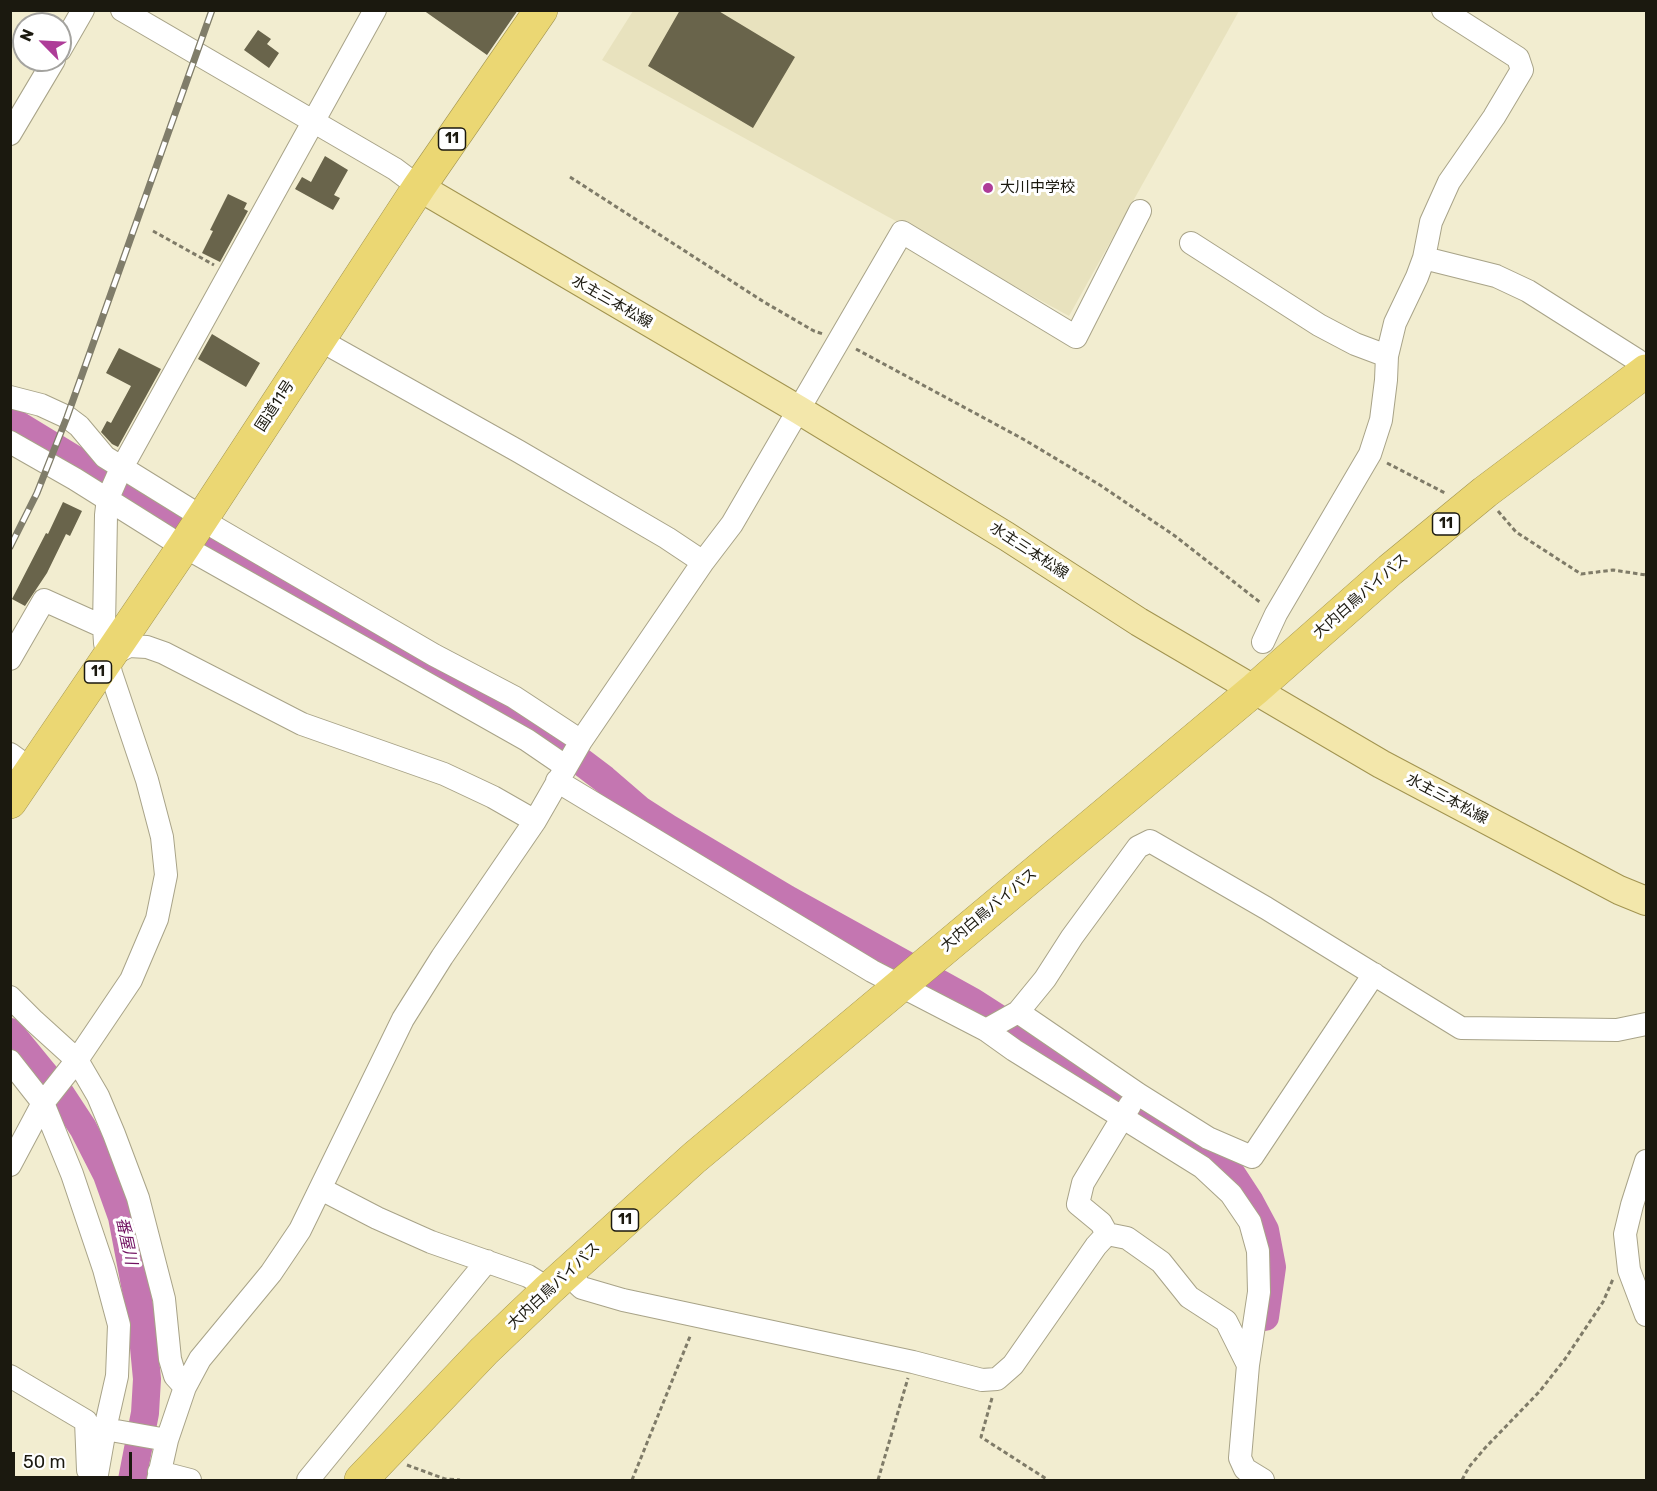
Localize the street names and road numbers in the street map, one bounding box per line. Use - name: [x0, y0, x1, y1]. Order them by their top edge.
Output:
- road number: 11: [438, 128, 466, 150]
- street label: 水主三本松線: [569, 272, 655, 332]
- street label: 国道11号: [252, 377, 298, 435]
- road number: 11: [1432, 513, 1460, 535]
- street label: 水主三本松線: [986, 519, 1072, 583]
- street label: 大内白鳥バイパス: [1310, 550, 1412, 642]
- road number: 11: [84, 661, 112, 683]
- street label: 水主三本松線: [1403, 770, 1491, 828]
- street label: 大内白鳥バイパス: [937, 865, 1041, 955]
- road number: 11: [612, 1209, 638, 1231]
- street label: 大内白鳥バイパス: [504, 1238, 604, 1334]

